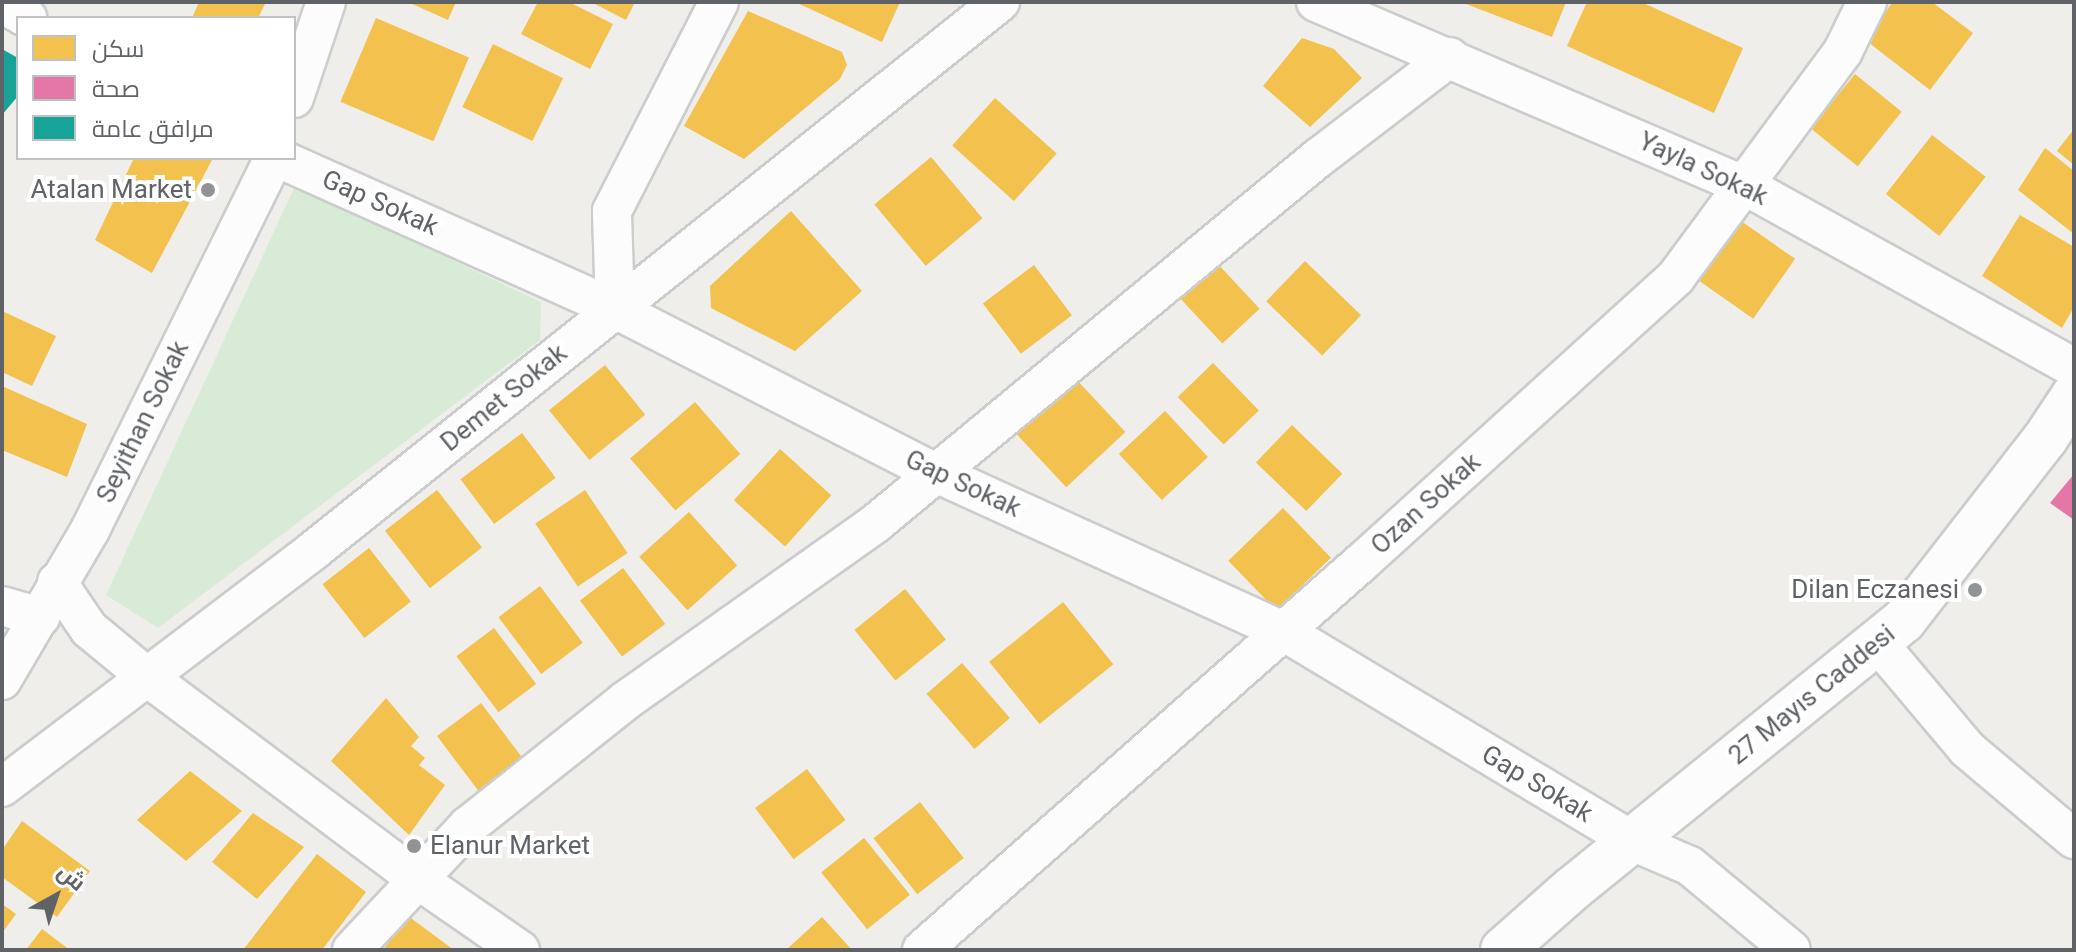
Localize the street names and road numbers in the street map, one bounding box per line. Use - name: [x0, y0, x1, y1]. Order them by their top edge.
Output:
- street label: Yayla Sokak: [1634, 126, 1772, 212]
- street label: Gap Sokak: [317, 164, 443, 242]
- street label: Seyithan Sokak: [90, 336, 196, 508]
- street label: Demet Sokak: [435, 338, 573, 458]
- street label: Gap Sokak: [900, 444, 1026, 524]
- street label: Ozan Sokak: [1365, 447, 1487, 561]
- street label: 27 Mayıs Caddesi: [1723, 618, 1901, 772]
- street label: Gap Sokak: [1476, 739, 1598, 829]

